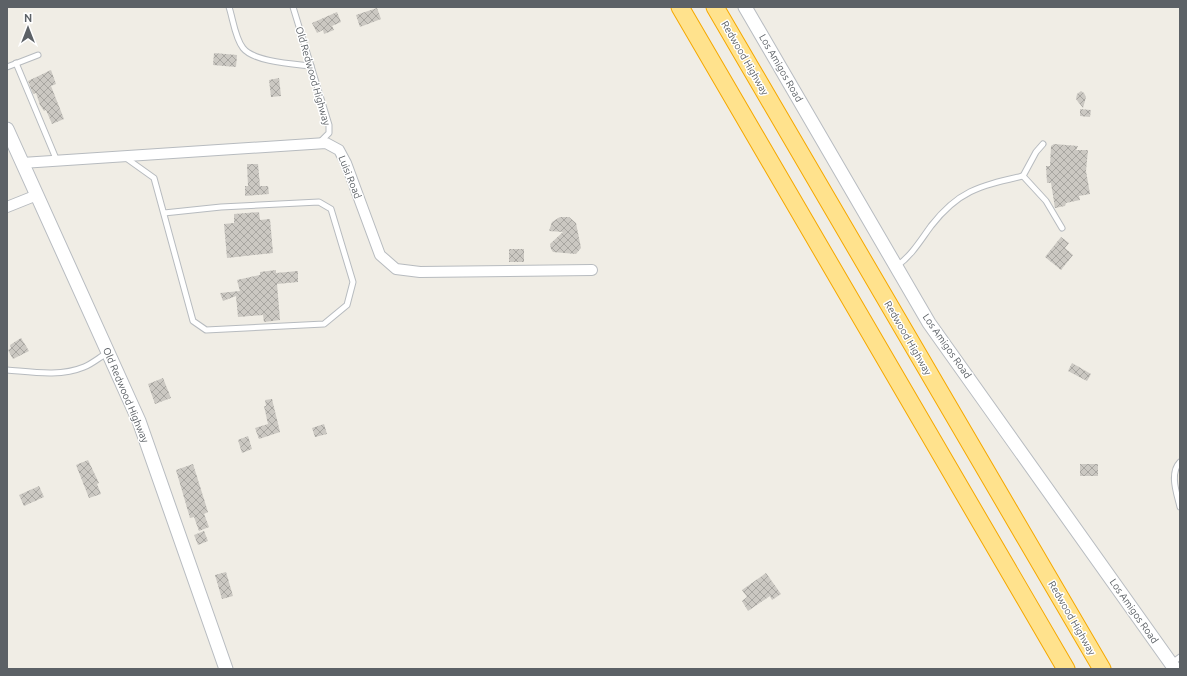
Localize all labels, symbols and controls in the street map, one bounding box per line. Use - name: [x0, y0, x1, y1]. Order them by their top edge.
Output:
- north arrow: [8, 8, 48, 48]
- text: N: [24, 12, 32, 24]
- street label: Redwood Highway: [719, 19, 771, 97]
- street label: Old Redwood Highway: [294, 25, 332, 127]
- street label: Los Amigos Road: [757, 32, 805, 104]
- street label: Luisi Road: [336, 154, 364, 200]
- street label: Redwood Highway: [882, 299, 934, 377]
- street label: Los Amigos Road: [921, 312, 974, 381]
- street label: Old Redwood Highway: [101, 346, 151, 444]
- street label: Los Amigos Road: [1108, 577, 1161, 646]
- street label: Redwood Highway: [1046, 579, 1098, 657]

